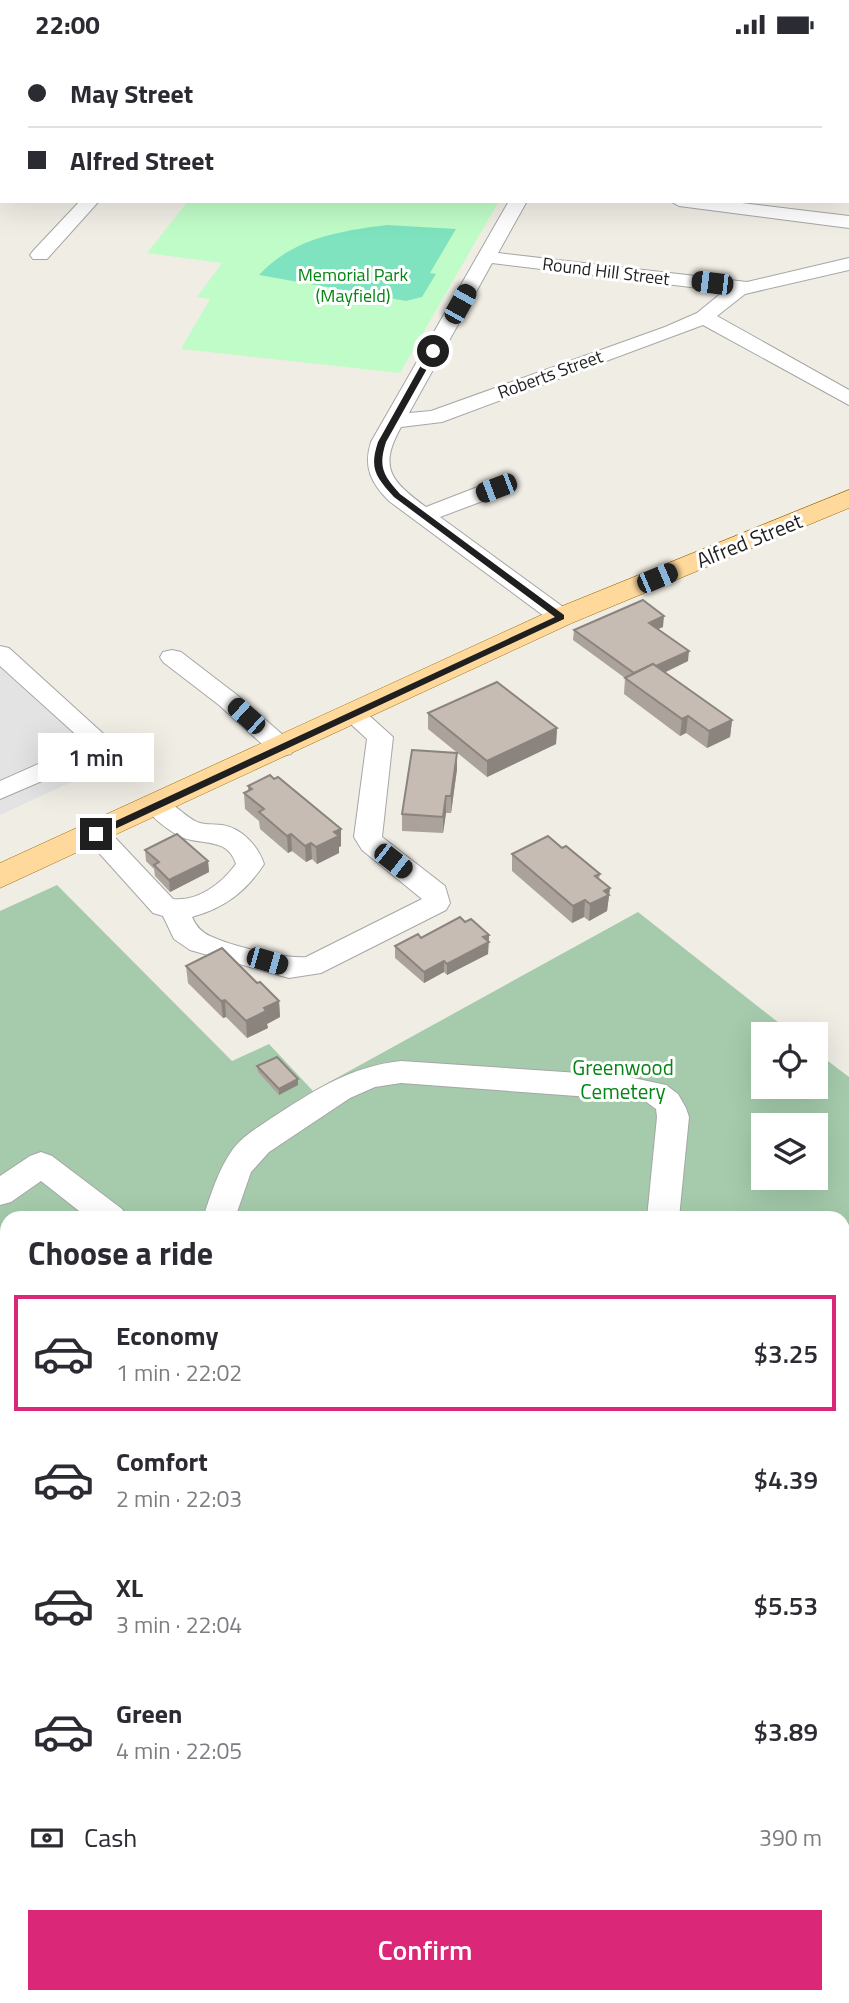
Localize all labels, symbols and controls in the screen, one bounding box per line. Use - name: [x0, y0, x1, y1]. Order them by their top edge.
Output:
- text: 22:00: [35, 5, 100, 44]
- text: May Street: [70, 74, 193, 113]
- text: Alfred Street: [70, 141, 214, 180]
- street label: Round Hill Street: [541, 250, 672, 292]
- park label: Memorial Park (Mayfield): [298, 261, 409, 309]
- car: [690, 270, 735, 296]
- car: [441, 281, 480, 327]
- route start: [417, 335, 449, 367]
- street label: Roberts Street: [494, 342, 607, 406]
- car: [473, 471, 520, 505]
- street label: Alfred Street: [691, 504, 807, 576]
- car: [634, 560, 681, 596]
- car: [224, 694, 269, 738]
- callout: 1 min: [38, 733, 154, 781]
- text: 1 min: [68, 740, 124, 775]
- route end: [80, 818, 112, 850]
- car: [370, 840, 417, 882]
- car: [244, 945, 291, 977]
- map controls: [751, 1022, 828, 1190]
- button: locate: [751, 1022, 828, 1099]
- park label: Greenwood Cemetery: [572, 1051, 674, 1107]
- button: layers: [751, 1113, 828, 1190]
- text: Choose a ride: [28, 1229, 213, 1277]
- text: Economy: [116, 1316, 218, 1355]
- icon: car: [32, 1322, 95, 1385]
- text: $3.25: [754, 1334, 818, 1373]
- text: 1 min · 22:02: [116, 1355, 242, 1390]
- text: Comfort: [116, 1442, 208, 1481]
- icon: car: [32, 1448, 95, 1511]
- text: $4.39: [754, 1460, 818, 1499]
- text: 2 min · 22:03: [116, 1481, 242, 1516]
- text: XL: [116, 1568, 143, 1607]
- icon: car: [32, 1574, 95, 1637]
- text: $5.53: [754, 1586, 818, 1625]
- text: 3 min · 22:04: [116, 1607, 242, 1642]
- text: Green: [116, 1694, 182, 1733]
- icon: car: [32, 1700, 95, 1763]
- text: $3.89: [754, 1712, 818, 1751]
- text: 4 min · 22:05: [116, 1733, 242, 1768]
- text: Cash: [84, 1818, 137, 1857]
- icon: cash: [28, 1819, 66, 1857]
- text: 390 m: [759, 1820, 822, 1855]
- button: Confirm: [28, 1910, 822, 1990]

